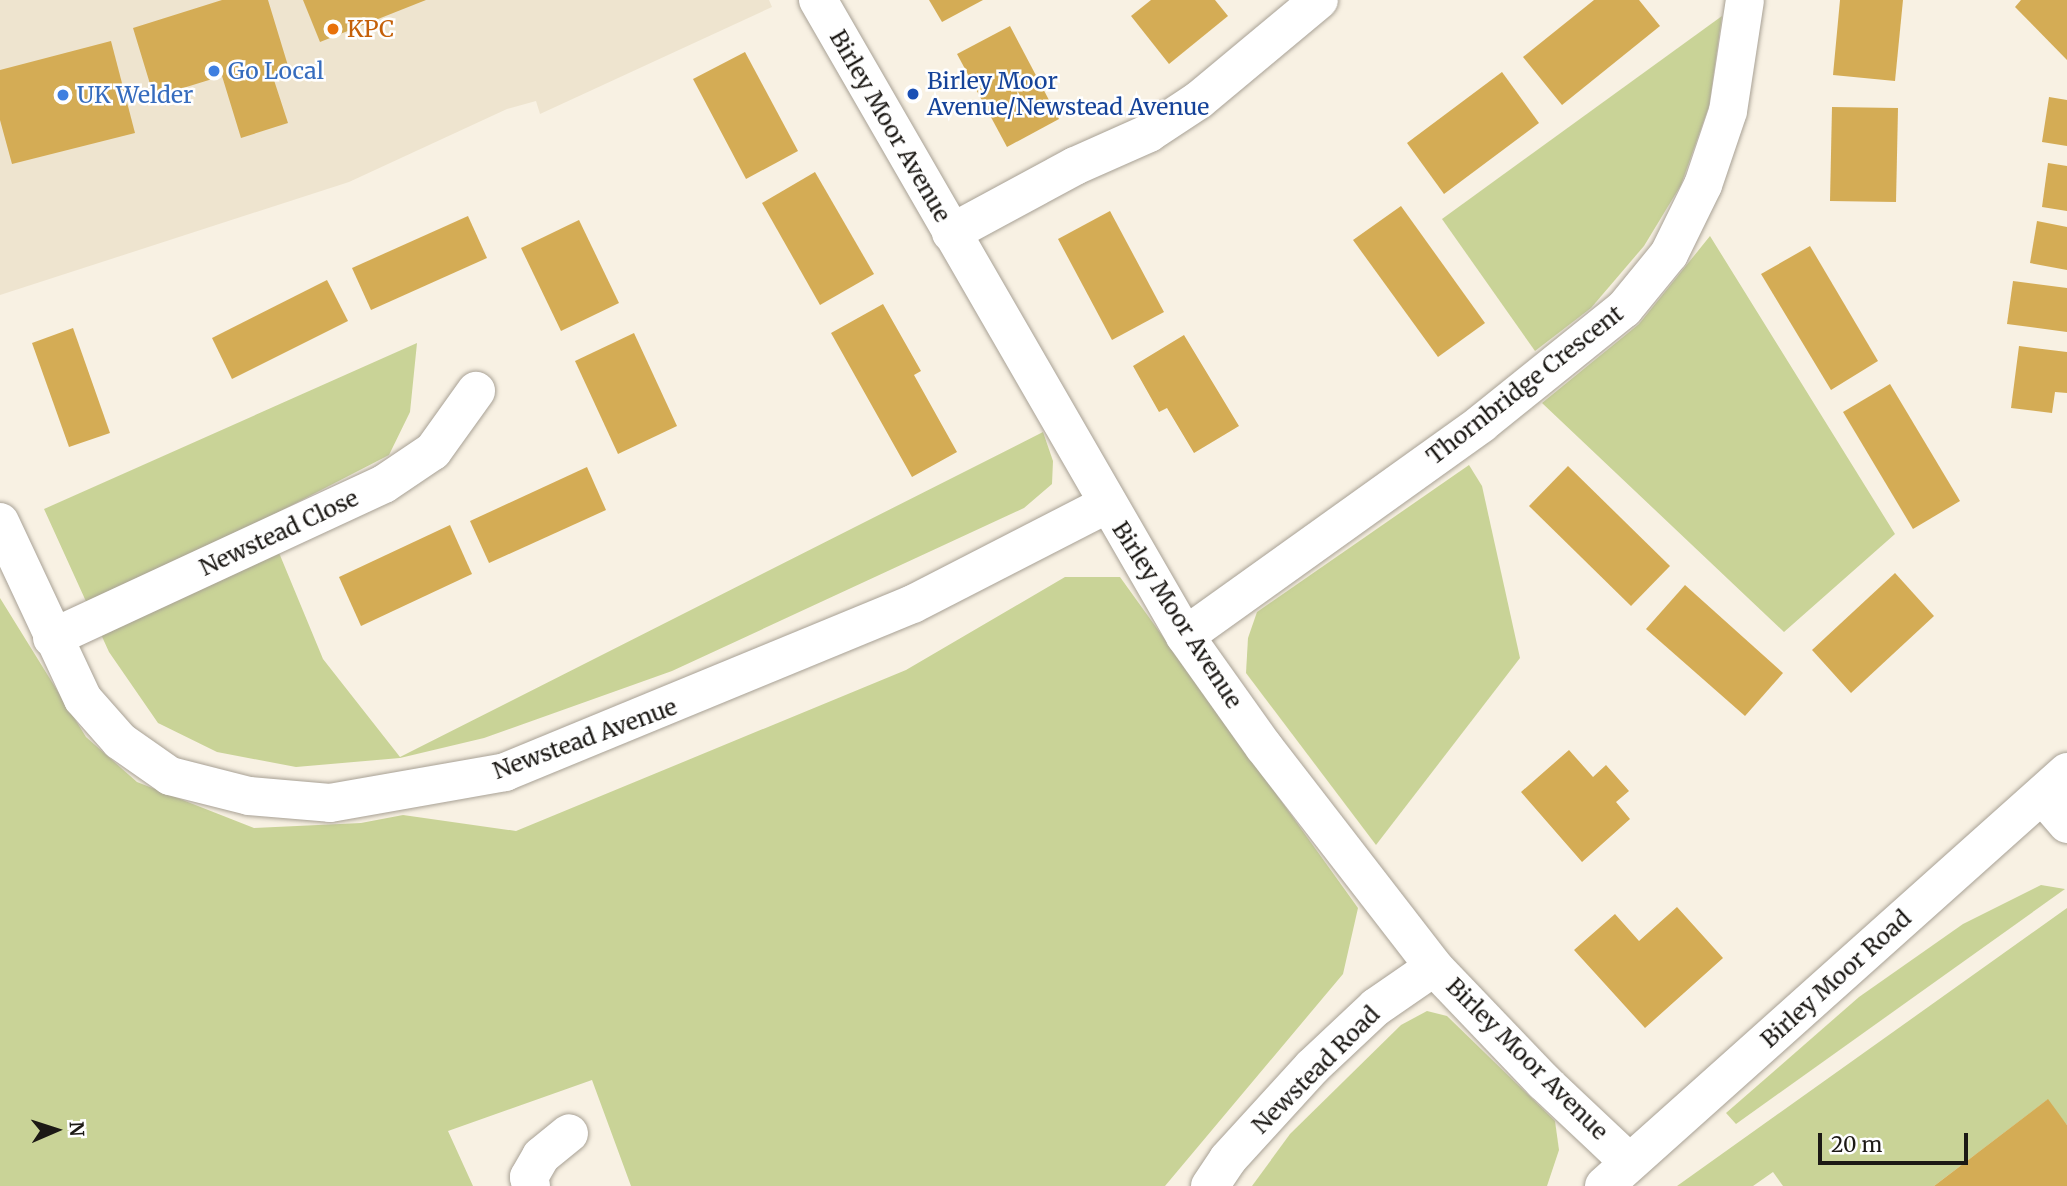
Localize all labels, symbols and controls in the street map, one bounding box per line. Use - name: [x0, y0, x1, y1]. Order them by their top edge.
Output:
- place label: KPC: [347, 15, 394, 43]
- marker: KPC: [325, 21, 341, 37]
- street label: Birley Moor Avenue: [824, 25, 956, 227]
- place label: Go Local: [228, 57, 324, 85]
- marker: Go Local: [206, 63, 222, 79]
- place label: Birley Moor Avenue/Newstead Avenue: [927, 67, 1209, 121]
- place label: UK Welder: [77, 81, 193, 109]
- marker: Birley Moor Avenue/Newstead Avenue: [905, 86, 921, 102]
- marker: UK Welder: [55, 87, 71, 103]
- street label: Thornbridge Crescent: [1421, 300, 1629, 470]
- street label: Newstead Close: [195, 484, 363, 582]
- street label: Birley Moor Avenue: [1106, 517, 1248, 713]
- street label: Newstead Avenue: [489, 693, 681, 785]
- street label: Birley Moor Road: [1755, 904, 1917, 1054]
- street label: Birley Moor Avenue: [1441, 973, 1613, 1145]
- street label: Newstead Road: [1247, 1001, 1385, 1139]
- north arrow: [21, 1095, 91, 1165]
- scale bar: [1822, 1120, 1972, 1164]
- text: N: [65, 1121, 89, 1137]
- text: 20 m: [1831, 1131, 1882, 1158]

